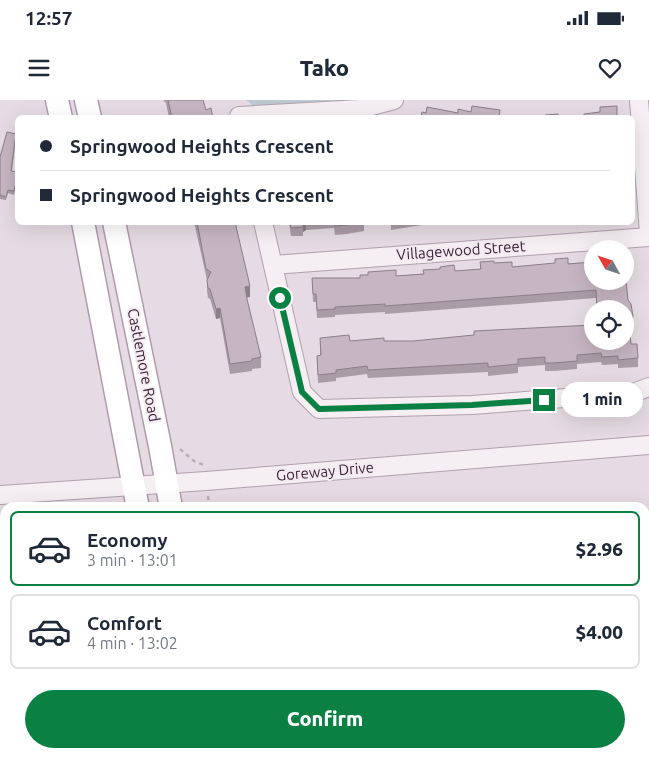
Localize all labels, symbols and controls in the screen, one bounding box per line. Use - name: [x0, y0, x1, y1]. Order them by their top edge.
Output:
- text: 12:57: [25, 7, 73, 29]
- icon: menu: [25, 54, 53, 82]
- icon: heart: [596, 54, 624, 82]
- text: Tako: [300, 55, 349, 80]
- text: Springwood Heights Crescent: [70, 135, 334, 157]
- text: Springwood Heights Crescent: [70, 184, 334, 206]
- street label: Villagewood Street: [396, 237, 526, 263]
- north arrow: [584, 240, 634, 290]
- map controls: [584, 240, 634, 350]
- route start: [269, 287, 291, 309]
- button: locate: [584, 300, 634, 350]
- street label: Castlemore Road: [125, 307, 163, 423]
- callout: 1 min: [562, 382, 644, 418]
- route end: [533, 389, 555, 411]
- text: 1 min: [582, 390, 622, 408]
- street label: Goreway Drive: [275, 458, 375, 484]
- icon: car: [27, 526, 72, 571]
- text: Economy: [87, 529, 168, 551]
- text: $2.96: [575, 538, 623, 560]
- text: 3 min · 13:01: [87, 551, 178, 569]
- icon: car: [27, 609, 72, 654]
- text: Comfort: [87, 612, 162, 634]
- text: $4.00: [575, 621, 623, 643]
- text: 4 min · 13:02: [87, 634, 178, 652]
- button: Confirm: [25, 690, 625, 748]

